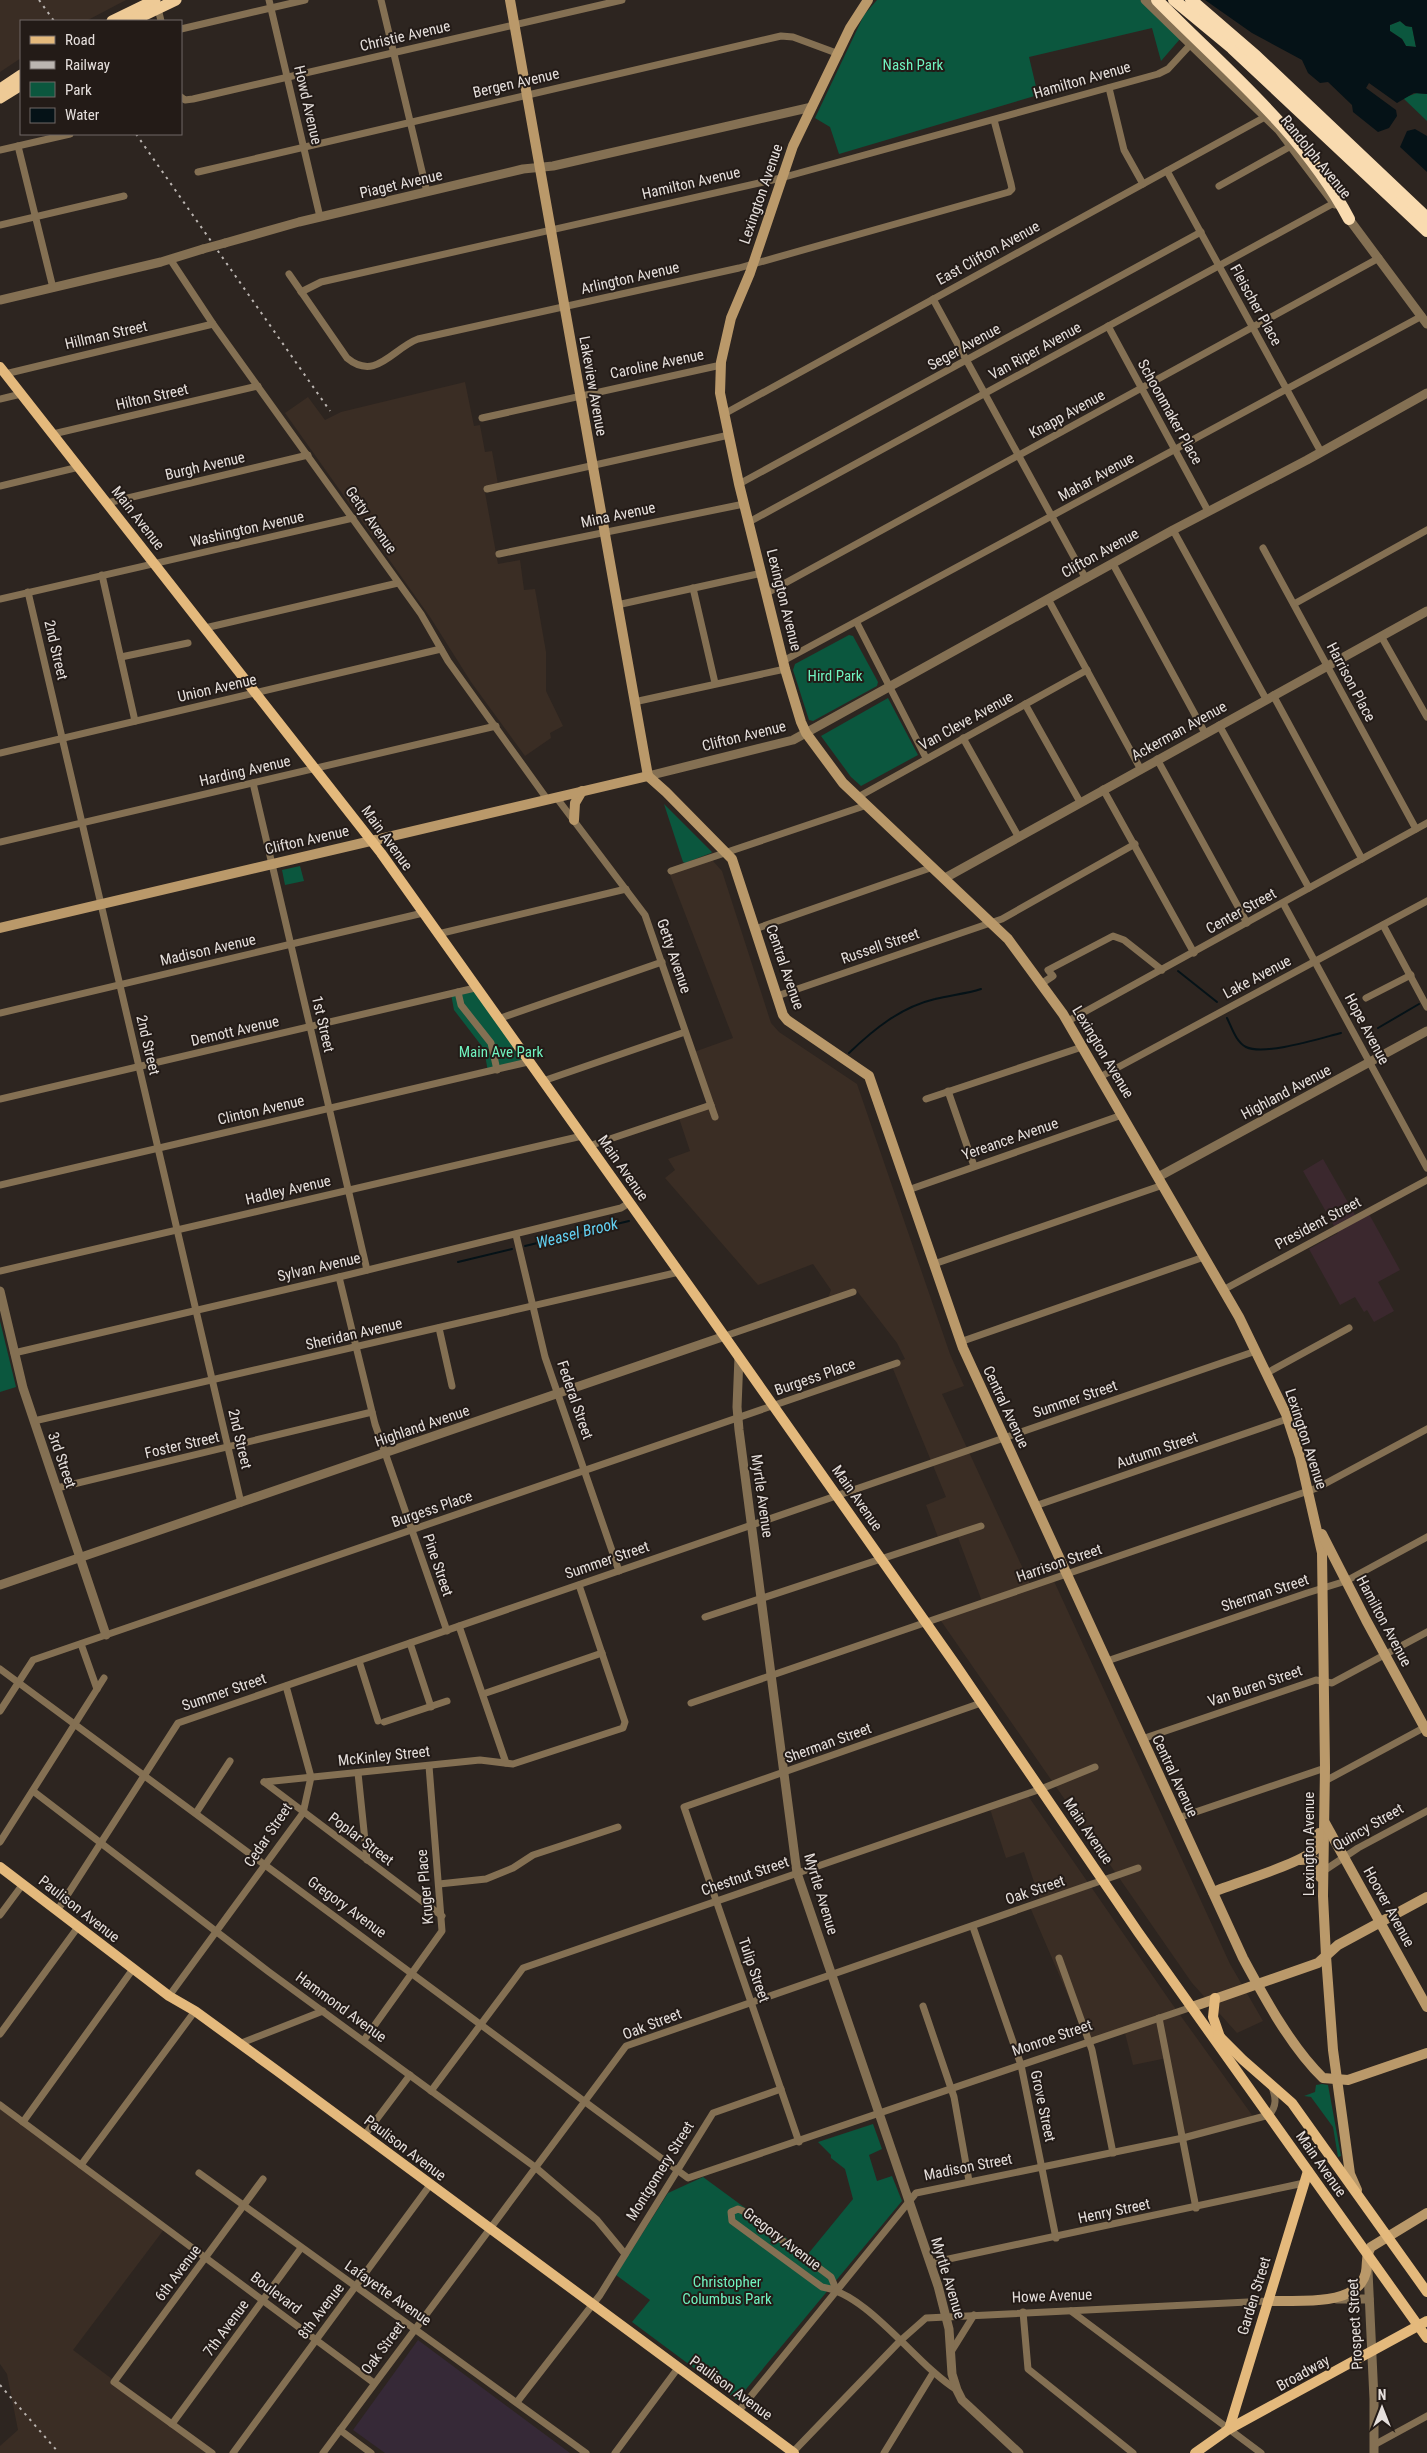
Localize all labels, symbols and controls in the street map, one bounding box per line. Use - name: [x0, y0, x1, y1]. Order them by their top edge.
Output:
- street label: Christie Avenue: [358, 17, 452, 55]
- legend: [20, 20, 182, 135]
- text: Road: [65, 31, 95, 49]
- text: Railway: [65, 56, 110, 74]
- park label: Nash Park: [883, 56, 944, 74]
- street label: Hamilton Avenue: [1031, 58, 1133, 102]
- street label: Howd Avenue: [290, 64, 326, 146]
- street label: Bergen Avenue: [471, 64, 561, 102]
- text: Park: [65, 81, 92, 99]
- text: Water: [65, 106, 100, 124]
- street label: Randolph Avenue: [1277, 112, 1355, 202]
- street label: Lexington Avenue: [735, 142, 787, 246]
- street label: Hamilton Avenue: [640, 163, 742, 203]
- street label: Piaget Avenue: [358, 166, 444, 202]
- street label: East Clifton Avenue: [933, 217, 1043, 289]
- street label: Arlington Avenue: [579, 258, 681, 298]
- street label: Fleischer Place: [1226, 261, 1286, 349]
- street label: Hillman Street: [63, 317, 149, 353]
- street label: Van Riper Avenue: [986, 318, 1084, 384]
- street label: Seger Avenue: [924, 320, 1004, 374]
- street label: Lakeview Avenue: [575, 335, 611, 437]
- street label: Caroline Avenue: [608, 345, 706, 383]
- street label: Schoonmaker Place: [1134, 356, 1206, 468]
- street label: Hilton Street: [114, 380, 190, 414]
- street label: Knapp Avenue: [1026, 386, 1108, 442]
- street label: Burgh Avenue: [163, 448, 247, 484]
- street label: Mahar Avenue: [1055, 449, 1137, 505]
- street label: Main Avenue: [108, 483, 168, 553]
- street label: Getty Avenue: [341, 483, 401, 557]
- street label: Mina Avenue: [579, 498, 657, 532]
- street label: Washington Avenue: [188, 507, 306, 551]
- street label: Clifton Avenue: [1058, 524, 1142, 582]
- street label: Lexington Avenue: [763, 547, 805, 653]
- street label: 2nd Street: [40, 618, 72, 682]
- street label: Harrison Place: [1323, 639, 1379, 725]
- park label: Hird Park: [808, 667, 863, 685]
- street label: Union Avenue: [176, 670, 258, 706]
- street label: Van Cleve Avenue: [916, 688, 1016, 754]
- street label: Ackerman Avenue: [1128, 697, 1230, 765]
- street label: Clifton Avenue: [700, 717, 788, 755]
- street label: Harding Avenue: [198, 752, 292, 790]
- street label: Main Avenue: [357, 802, 417, 874]
- street label: Clifton Avenue: [263, 822, 351, 858]
- street label: Center Street: [1203, 884, 1279, 938]
- street label: Getty Avenue: [653, 916, 695, 996]
- street label: Central Avenue: [762, 922, 808, 1012]
- street label: Russell Street: [839, 924, 921, 968]
- street label: Madison Avenue: [158, 930, 258, 970]
- street label: Lake Avenue: [1220, 952, 1294, 1002]
- street label: Hope Avenue: [1341, 990, 1393, 1068]
- street label: 1st Street: [308, 994, 338, 1054]
- street label: Lexington Avenue: [1068, 1003, 1138, 1101]
- street label: Demott Avenue: [189, 1012, 281, 1050]
- street label: 2nd Street: [132, 1013, 164, 1077]
- park label: Main Ave Park: [459, 1043, 543, 1061]
- street label: Highland Avenue: [1238, 1061, 1334, 1123]
- street label: Clinton Avenue: [216, 1091, 306, 1129]
- street label: Yereance Avenue: [959, 1114, 1061, 1164]
- street label: Main Avenue: [594, 1132, 652, 1204]
- street label: Hadley Avenue: [243, 1171, 333, 1209]
- street label: President Street: [1272, 1193, 1364, 1253]
- water label: Weasel Brook: [534, 1213, 621, 1252]
- street label: Sylvan Avenue: [276, 1249, 362, 1285]
- street label: Sheridan Avenue: [304, 1314, 404, 1354]
- street label: Burgess Place: [772, 1355, 858, 1399]
- street label: Federal Street: [553, 1358, 597, 1442]
- street label: Central Avenue: [979, 1363, 1033, 1451]
- street label: Summer Street: [1031, 1376, 1119, 1422]
- street label: Lexington Avenue: [1281, 1386, 1331, 1492]
- street label: Highland Avenue: [372, 1401, 472, 1451]
- street label: 2nd Street: [224, 1407, 256, 1471]
- street label: Foster Street: [143, 1428, 221, 1462]
- street label: Autumn Street: [1114, 1428, 1200, 1472]
- street label: 3rd Street: [44, 1430, 80, 1490]
- street label: Myrtle Avenue: [747, 1453, 777, 1539]
- street label: Main Avenue: [828, 1462, 886, 1534]
- street label: Burgess Place: [389, 1487, 475, 1531]
- street label: Pine Street: [419, 1532, 457, 1598]
- street label: Summer Street: [563, 1537, 651, 1583]
- street label: Harrison Street: [1014, 1540, 1104, 1586]
- street label: Sherman Street: [1219, 1570, 1311, 1616]
- street label: Hamilton Avenue: [1352, 1572, 1416, 1670]
- street label: Van Buren Street: [1205, 1661, 1305, 1711]
- street label: Summer Street: [180, 1669, 268, 1715]
- street label: Sherman Street: [782, 1719, 874, 1767]
- street label: Central Avenue: [1148, 1732, 1202, 1820]
- street label: McKinley Street: [337, 1742, 431, 1770]
- street label: Lexington Avenue: [1300, 1792, 1318, 1896]
- street label: Main Avenue: [1059, 1795, 1117, 1867]
- street label: Cedar Street: [240, 1800, 296, 1870]
- street label: Quincy Street: [1329, 1800, 1407, 1854]
- street label: Poplar Street: [325, 1809, 397, 1869]
- street label: Kruger Place: [413, 1849, 437, 1925]
- street label: Myrtle Avenue: [800, 1851, 842, 1937]
- street label: Chestnut Street: [699, 1853, 791, 1899]
- street label: Hoover Avenue: [1360, 1864, 1418, 1950]
- street label: Oak Street: [1003, 1871, 1067, 1909]
- street label: Paulison Avenue: [35, 1872, 123, 1946]
- street label: Gregory Avenue: [304, 1872, 390, 1942]
- street label: Tulip Street: [735, 1935, 773, 2005]
- street label: Hammond Avenue: [292, 1968, 390, 2046]
- street label: Oak Street: [620, 2005, 684, 2043]
- street label: Monroe Street: [1009, 2016, 1095, 2060]
- street label: Grove Street: [1027, 2069, 1059, 2143]
- street label: Paulison Avenue: [361, 2111, 449, 2185]
- street label: Montgomery Street: [622, 2118, 698, 2224]
- street label: Main Avenue: [1292, 2128, 1350, 2200]
- street label: Madison Street: [922, 2150, 1014, 2184]
- street label: Henry Street: [1076, 2195, 1152, 2227]
- street label: Gregory Avenue: [740, 2204, 824, 2274]
- street label: Myrtle Avenue: [927, 2235, 969, 2321]
- street label: 6th Avenue: [151, 2241, 205, 2305]
- street label: Garden Street: [1234, 2255, 1274, 2337]
- street label: Lafayette Avenue: [341, 2256, 435, 2330]
- street label: Boulevard: [247, 2268, 305, 2318]
- park label: Christopher Columbus Park: [682, 2273, 772, 2308]
- street label: Prospect Street: [1344, 2278, 1366, 2370]
- street label: 8th Avenue: [294, 2279, 348, 2343]
- street label: Howe Avenue: [1012, 2286, 1092, 2306]
- street label: 7th Avenue: [199, 2296, 253, 2360]
- street label: Oak Street: [357, 2318, 409, 2378]
- street label: Broadway: [1273, 2351, 1333, 2395]
- street label: Paulison Avenue: [686, 2352, 776, 2424]
- north arrow: [1357, 2383, 1407, 2433]
- text: N: [1378, 2387, 1386, 2403]

